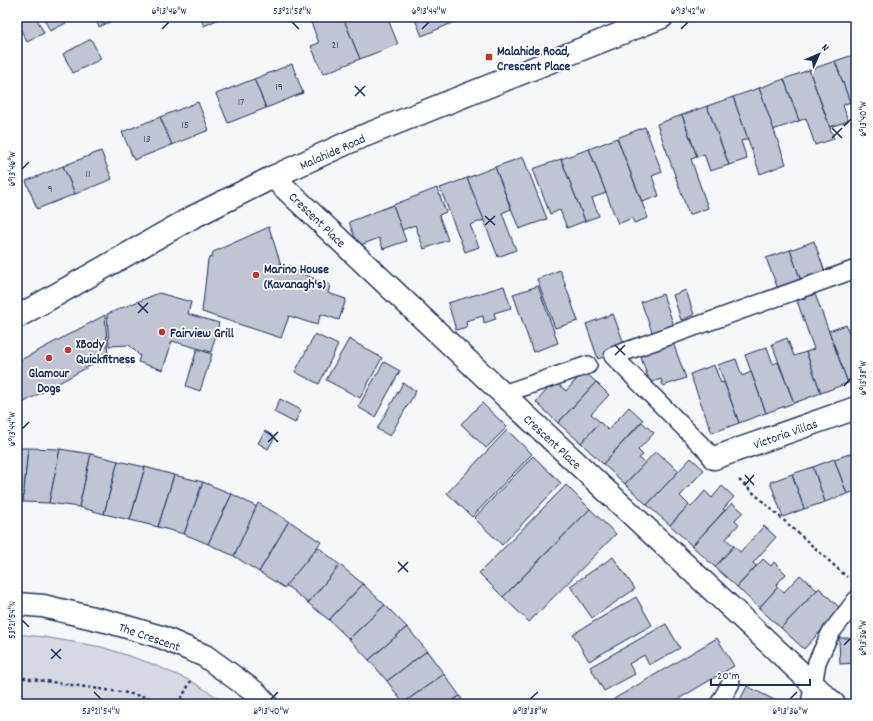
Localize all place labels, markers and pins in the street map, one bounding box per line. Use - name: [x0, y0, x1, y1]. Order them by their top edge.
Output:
- place label: Malahide Road, Crescent Place: [497, 43, 570, 77]
- marker: Malahide Road, Crescent Place: [484, 52, 494, 62]
- place label: Marino House (Kavanagh's): [264, 261, 329, 295]
- marker: Marino House (Kavanagh's): [251, 270, 261, 280]
- place label: Fairview Grill: [170, 325, 235, 344]
- marker: Fairview Grill: [157, 327, 167, 337]
- place label: XBody Quickfitness: [76, 336, 136, 370]
- marker: XBody Quickfitness: [63, 345, 73, 355]
- marker: Glamour Dogs: [44, 353, 54, 363]
- place label: Glamour Dogs: [29, 365, 71, 399]

